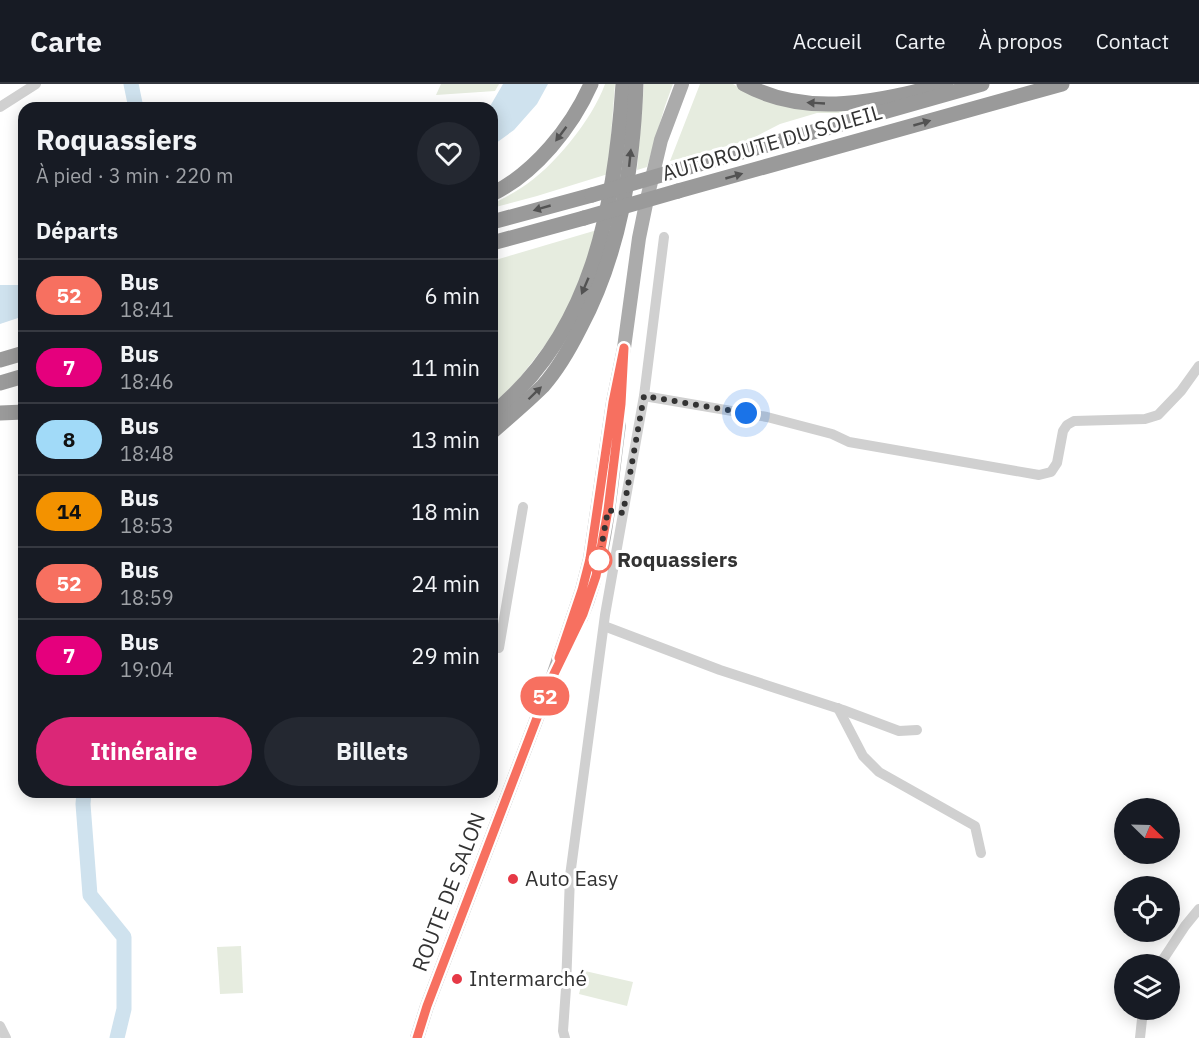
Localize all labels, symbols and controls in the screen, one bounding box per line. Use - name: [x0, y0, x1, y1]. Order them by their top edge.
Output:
- text: Carte: [30, 23, 102, 60]
- text: Accueil: [793, 27, 862, 55]
- text: Carte: [895, 27, 946, 55]
- text: À propos: [979, 27, 1063, 55]
- text: Contact: [1096, 27, 1169, 55]
- street label: AUTOROUTE DU SOLEIL: [659, 97, 885, 187]
- one-way arrow: [807, 98, 826, 108]
- one-way arrow: [913, 118, 931, 127]
- text: Roquassiers: [36, 121, 197, 158]
- button: heart: [417, 122, 480, 185]
- one-way arrow: [555, 126, 568, 142]
- one-way arrow: [625, 148, 635, 167]
- text: À pied · 3 min · 220 m: [36, 162, 233, 189]
- one-way arrow: [725, 170, 743, 180]
- one-way arrow: [533, 204, 551, 214]
- text: Départs: [36, 216, 118, 245]
- text: Bus: [120, 267, 159, 296]
- one-way arrow: [580, 278, 590, 296]
- text: 52: [56, 281, 82, 309]
- text: 6 min: [424, 281, 480, 310]
- text: 18:41: [120, 296, 174, 323]
- text: Bus: [120, 339, 159, 368]
- text: 7: [63, 353, 75, 381]
- text: 11 min: [411, 353, 480, 382]
- text: 18:46: [120, 368, 174, 395]
- one-way arrow: [528, 386, 543, 400]
- your location: [731, 398, 761, 428]
- text: Bus: [120, 411, 159, 440]
- text: 8: [63, 425, 75, 453]
- text: 13 min: [411, 425, 480, 454]
- text: 18:48: [120, 440, 174, 467]
- text: Bus: [120, 483, 159, 512]
- text: 14: [56, 497, 82, 525]
- text: 18 min: [411, 497, 480, 526]
- text: 18:53: [120, 512, 174, 539]
- place label: Roquassiers: [617, 545, 738, 573]
- marker: Roquassiers: [586, 547, 612, 573]
- text: Bus: [120, 555, 159, 584]
- text: 52: [56, 569, 82, 597]
- text: 24 min: [411, 569, 480, 598]
- text: 18:59: [120, 584, 174, 611]
- text: Bus: [120, 627, 159, 656]
- text: 7: [63, 641, 75, 669]
- text: 29 min: [411, 641, 480, 670]
- text: 19:04: [120, 656, 174, 683]
- line badge: 52: [518, 676, 572, 716]
- text: 52: [532, 682, 558, 710]
- button: Itinéraire: [36, 717, 252, 786]
- button: Billets: [264, 717, 480, 786]
- north arrow: [1114, 798, 1180, 864]
- map controls: [1114, 798, 1180, 1020]
- street label: ROUTE DE SALON: [405, 808, 491, 975]
- place label: Auto Easy: [525, 864, 619, 892]
- marker: Auto Easy: [506, 872, 520, 886]
- button: locate: [1114, 876, 1180, 942]
- button: layers: [1114, 954, 1180, 1020]
- place label: Intermarché: [469, 964, 587, 992]
- marker: Intermarché: [450, 972, 464, 986]

